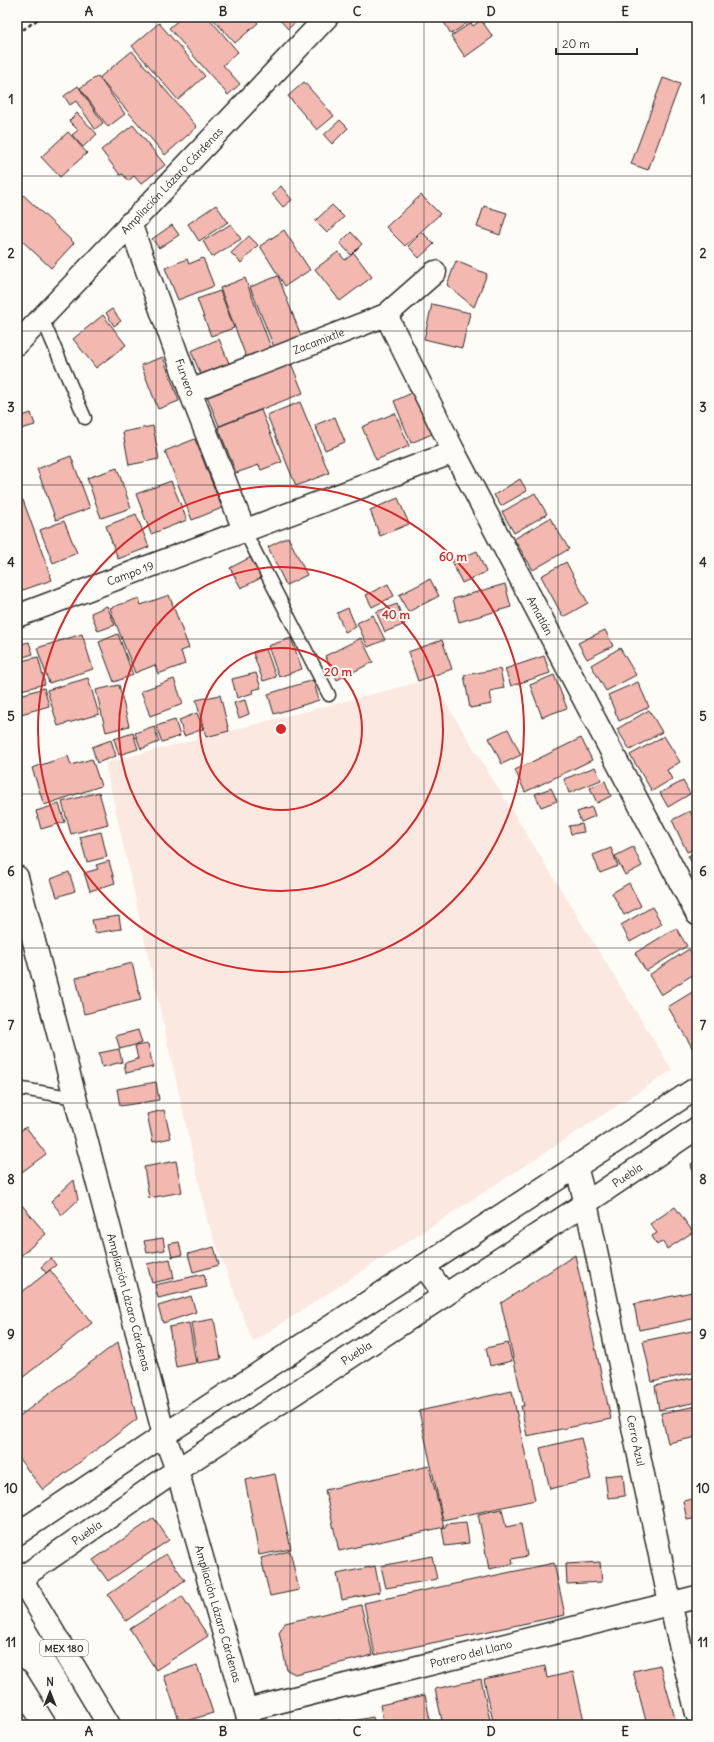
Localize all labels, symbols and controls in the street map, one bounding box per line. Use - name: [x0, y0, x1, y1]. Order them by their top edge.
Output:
- text: A: [85, 3, 94, 20]
- text: B: [219, 3, 228, 20]
- text: C: [353, 3, 362, 20]
- text: D: [486, 3, 496, 20]
- text: E: [621, 3, 629, 20]
- scale bar: [556, 30, 637, 56]
- text: 20 m: [562, 36, 590, 51]
- text: 1: [8, 91, 14, 108]
- text: 1: [700, 91, 706, 108]
- street label: Ampliación Lázaro Cárdenas: [118, 124, 226, 237]
- text: 2: [7, 245, 15, 262]
- text: 2: [699, 245, 707, 262]
- street label: Zacamixtle: [291, 325, 346, 357]
- street label: Furvero: [172, 357, 198, 398]
- text: 3: [7, 399, 15, 416]
- text: 3: [699, 399, 707, 416]
- text: 60 m: [439, 549, 468, 564]
- text: 4: [7, 554, 15, 571]
- text: 4: [699, 554, 707, 571]
- street label: Campo 19: [105, 558, 156, 589]
- street label: Amatlán: [524, 594, 556, 638]
- text: 40 m: [382, 607, 411, 622]
- text: 20 m: [324, 664, 352, 679]
- text: 5: [7, 708, 15, 725]
- text: 5: [699, 708, 707, 725]
- centre of rings: [274, 722, 288, 736]
- text: 6: [7, 863, 15, 880]
- text: 6: [699, 863, 707, 880]
- text: 7: [8, 1017, 15, 1034]
- text: 7: [700, 1017, 707, 1034]
- street label: Puebla: [609, 1160, 645, 1190]
- text: 8: [7, 1171, 15, 1188]
- text: 8: [699, 1171, 707, 1188]
- street label: Ampliación Lázaro Cárdenas: [104, 1232, 154, 1373]
- text: 9: [7, 1326, 15, 1343]
- text: 9: [699, 1326, 707, 1343]
- street label: Puebla: [338, 1338, 374, 1368]
- street label: Cerro Azul: [624, 1414, 648, 1467]
- text: 10: [4, 1480, 18, 1497]
- text: 10: [696, 1480, 710, 1497]
- street label: Puebla: [69, 1517, 105, 1548]
- street label: Ampliación Lázaro Cárdenas: [192, 1544, 244, 1684]
- text: 11: [6, 1634, 16, 1651]
- text: 11: [698, 1634, 708, 1651]
- street label: Potrero del Llano: [428, 1637, 514, 1671]
- road number: MEX 180: [40, 1640, 88, 1656]
- north arrow: [30, 1672, 70, 1712]
- text: N: [46, 1675, 54, 1689]
- text: A: [85, 1723, 94, 1740]
- text: B: [219, 1723, 228, 1740]
- text: C: [353, 1723, 362, 1740]
- text: D: [486, 1723, 496, 1740]
- text: E: [621, 1723, 629, 1740]

